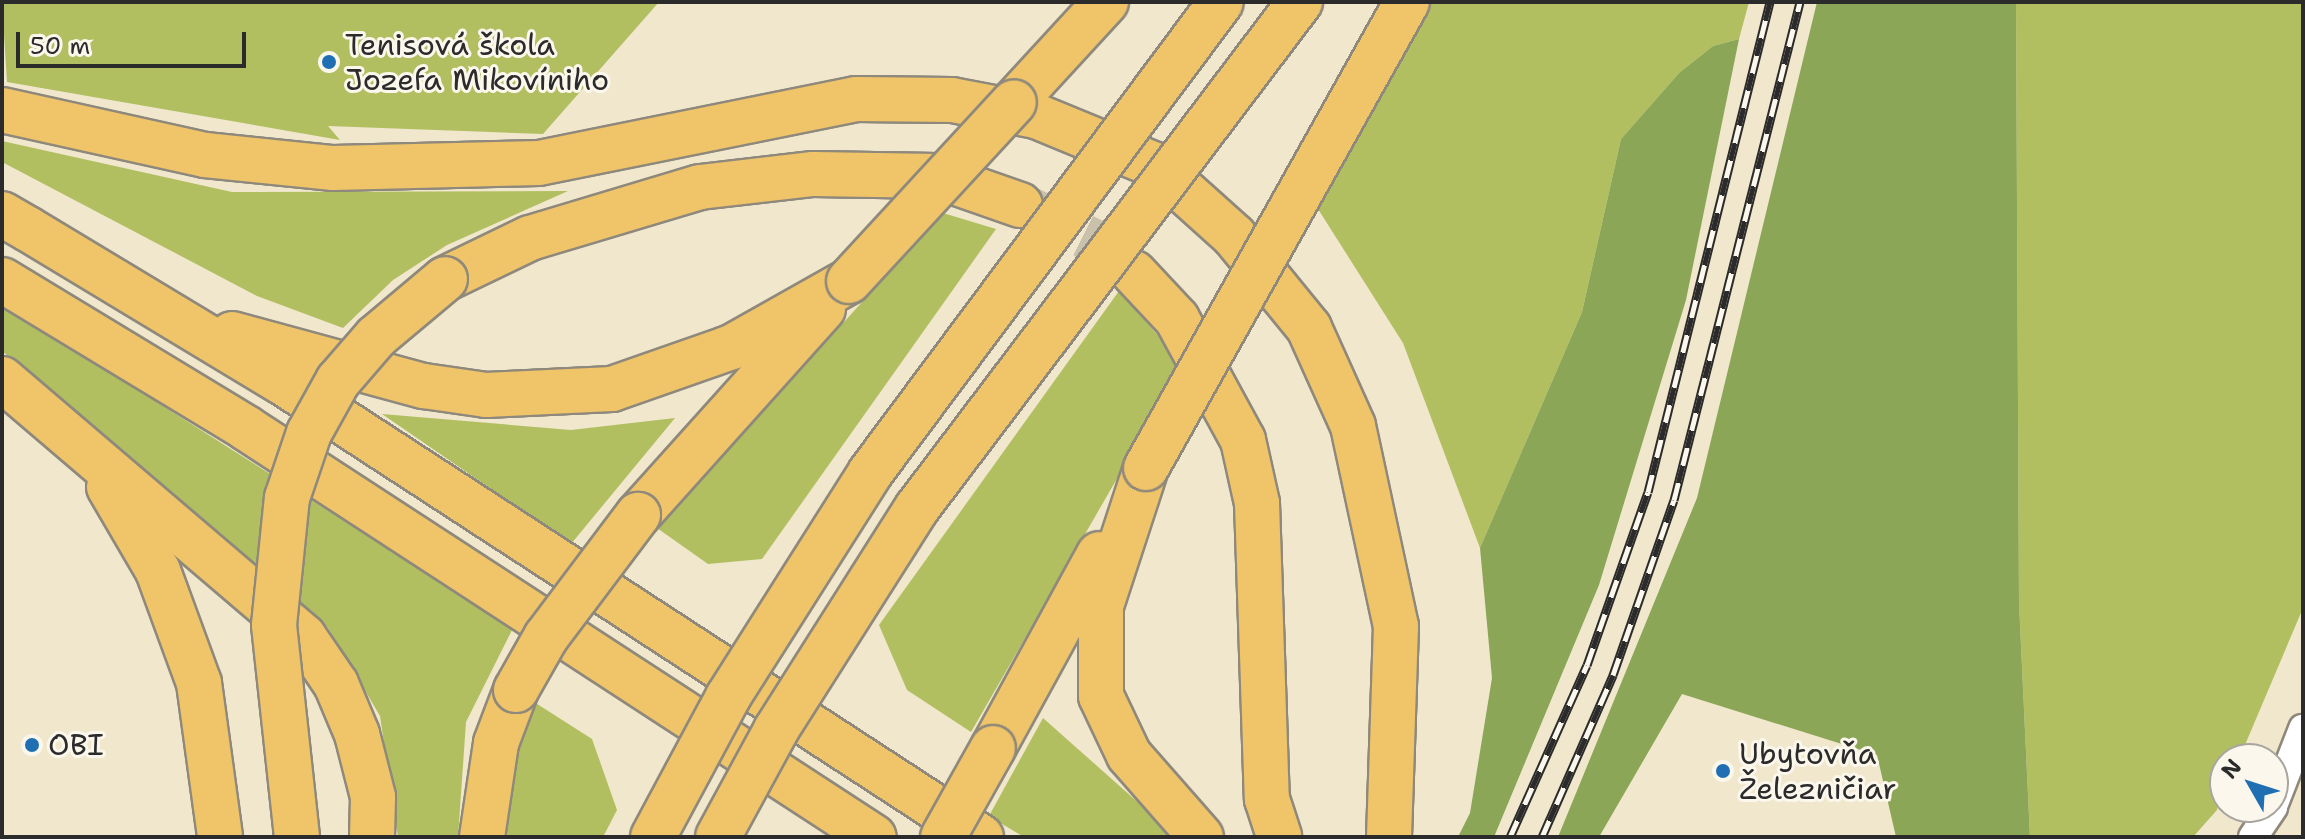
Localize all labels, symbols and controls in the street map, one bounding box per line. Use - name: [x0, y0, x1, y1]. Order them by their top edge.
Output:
- scale bar: [20, 16, 250, 66]
- place label: Tenisová škola Jozefa Mikovíniho: [345, 27, 609, 98]
- text: 50 m: [30, 30, 90, 62]
- marker: Tenisová škola Jozefa Mikovíniho: [320, 53, 338, 71]
- place label: OBI: [48, 727, 104, 763]
- marker: OBI: [23, 736, 41, 754]
- place label: Ubytovňa Železničiar: [1739, 736, 1897, 806]
- north arrow: [2209, 743, 2289, 823]
- text: N: [2215, 753, 2248, 785]
- marker: Ubytovňa Železničiar: [1714, 762, 1732, 780]

